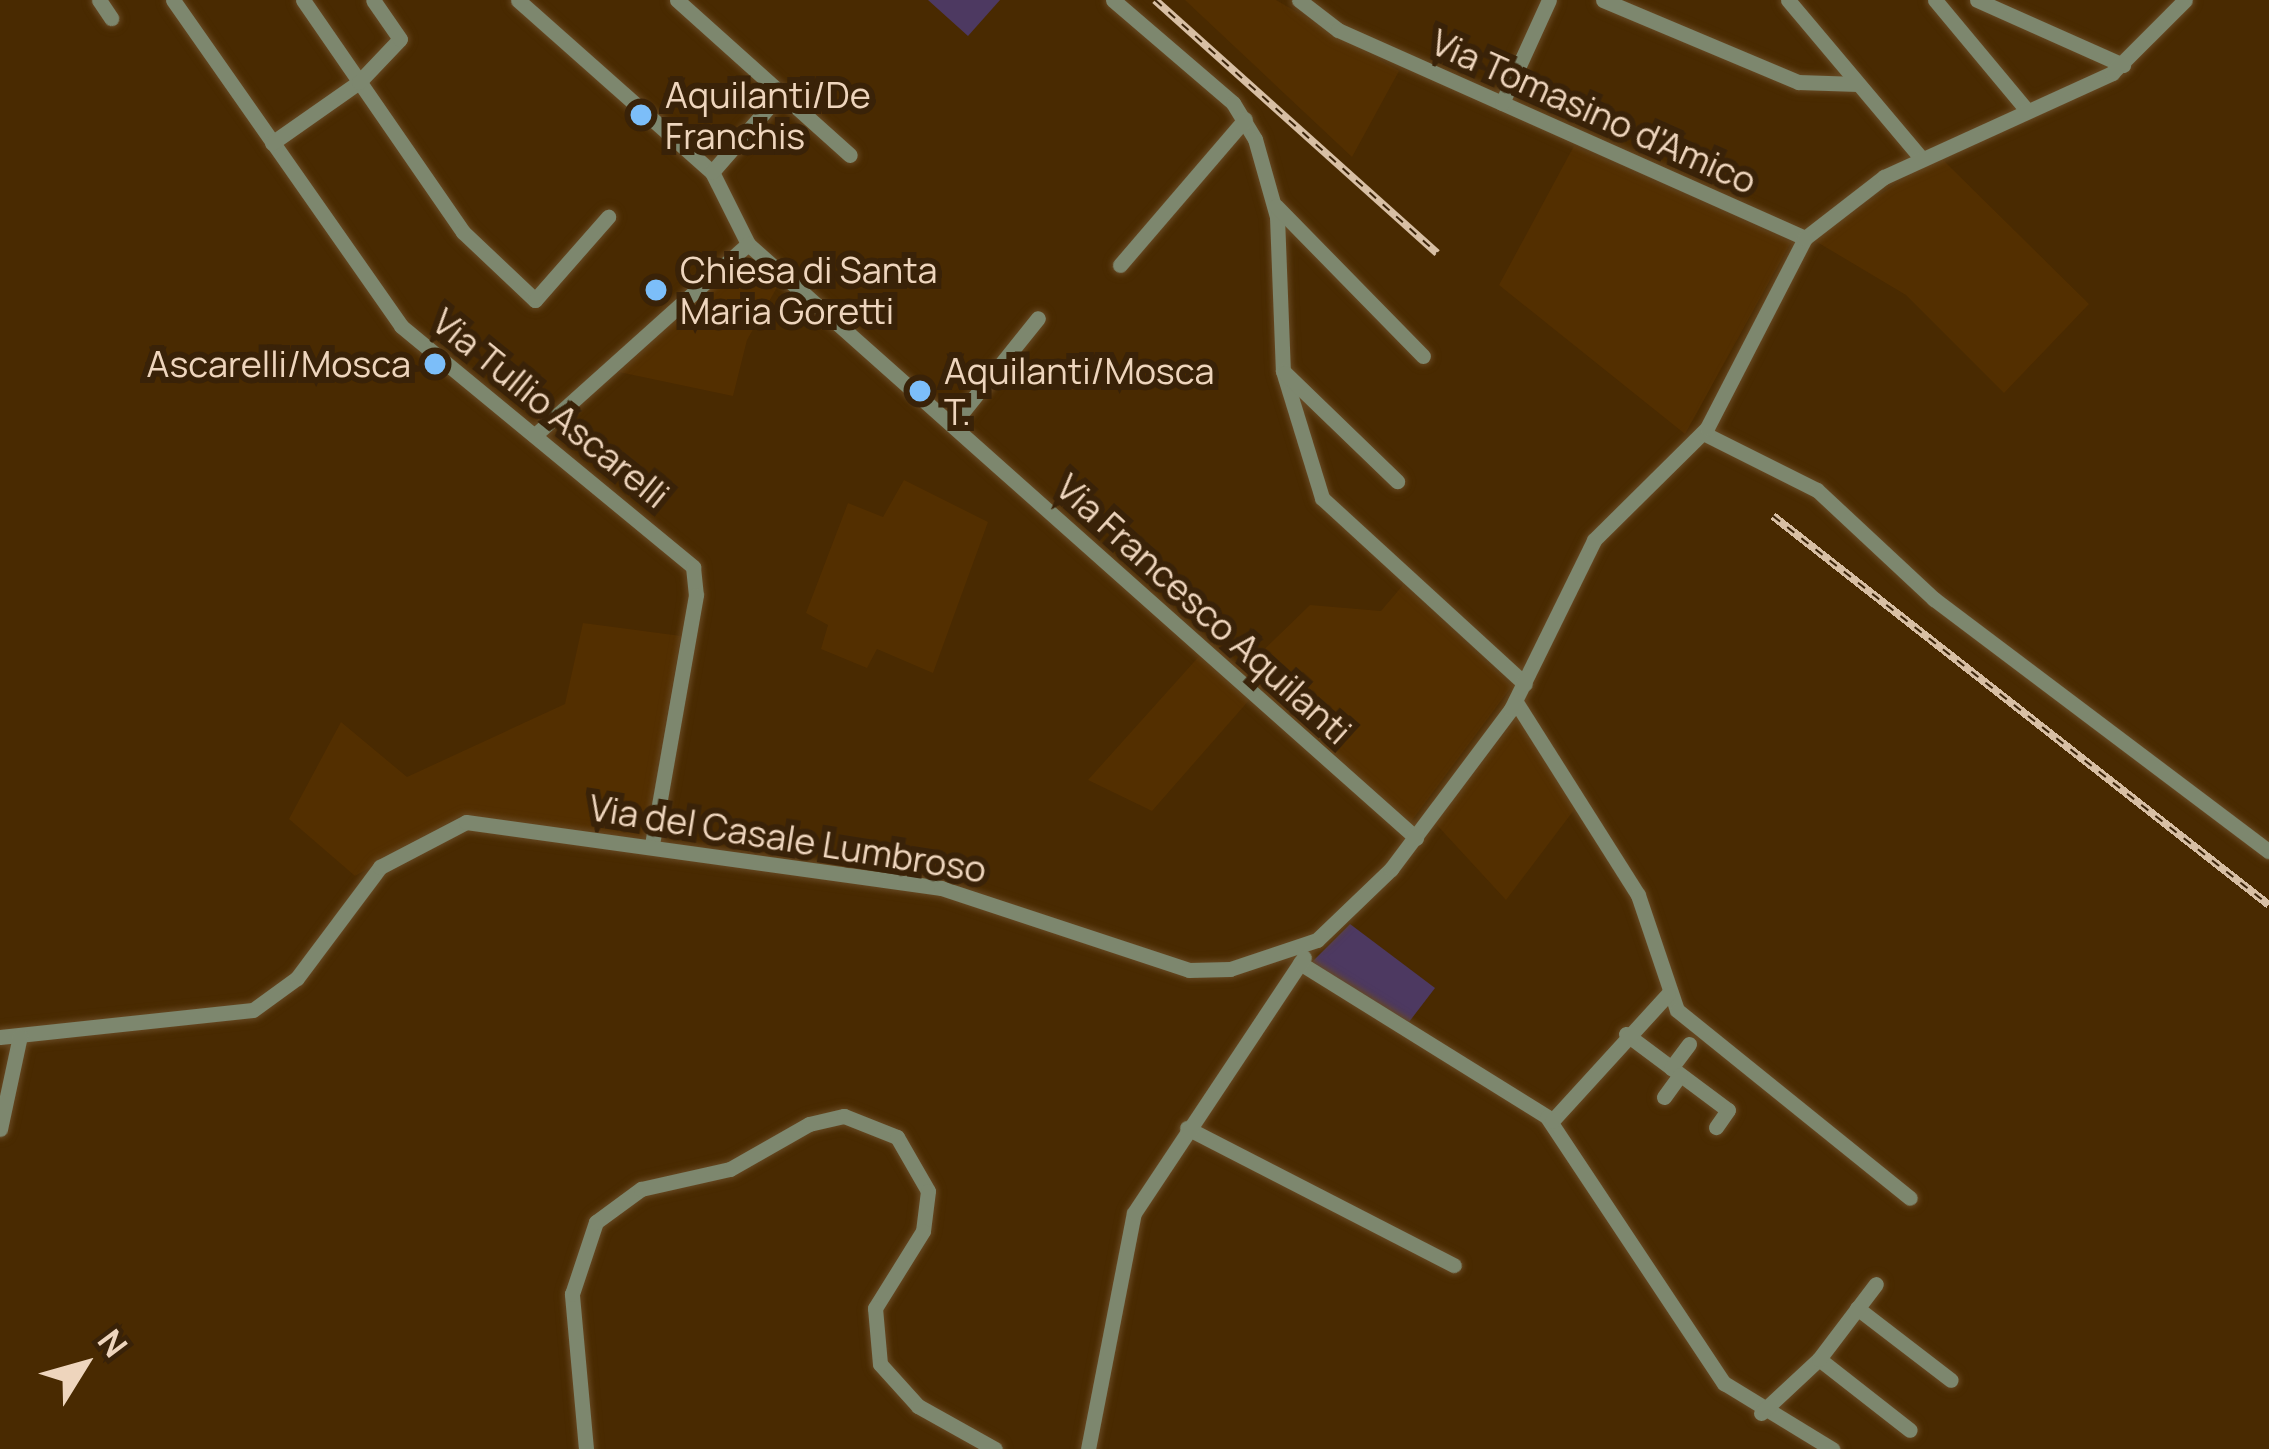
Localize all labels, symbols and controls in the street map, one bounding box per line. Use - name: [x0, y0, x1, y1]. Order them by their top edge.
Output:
- street label: Via Tomasino d'Amico: [1425, 20, 1763, 202]
- place label: Aquilanti/De Franchis: [665, 72, 871, 157]
- marker: Aquilanti/De Franchis: [628, 102, 654, 128]
- place label: Chiesa di Santa Maria Goretti: [680, 247, 938, 332]
- marker: Chiesa di Santa Maria Goretti: [643, 277, 669, 303]
- street label: Via Tullio Ascarelli: [424, 299, 678, 517]
- place label: Ascarelli/Mosca: [147, 342, 411, 386]
- place label: Aquilanti/Mosca T.: [944, 348, 1215, 433]
- marker: Ascarelli/Mosca: [422, 351, 448, 377]
- marker: Aquilanti/Mosca T.: [907, 378, 933, 404]
- street label: Via Francesco Aquilanti: [1048, 465, 1360, 753]
- street label: Via del Casale Lumbroso: [586, 785, 990, 891]
- north arrow: [24, 1305, 144, 1425]
- text: N: [88, 1320, 138, 1366]

